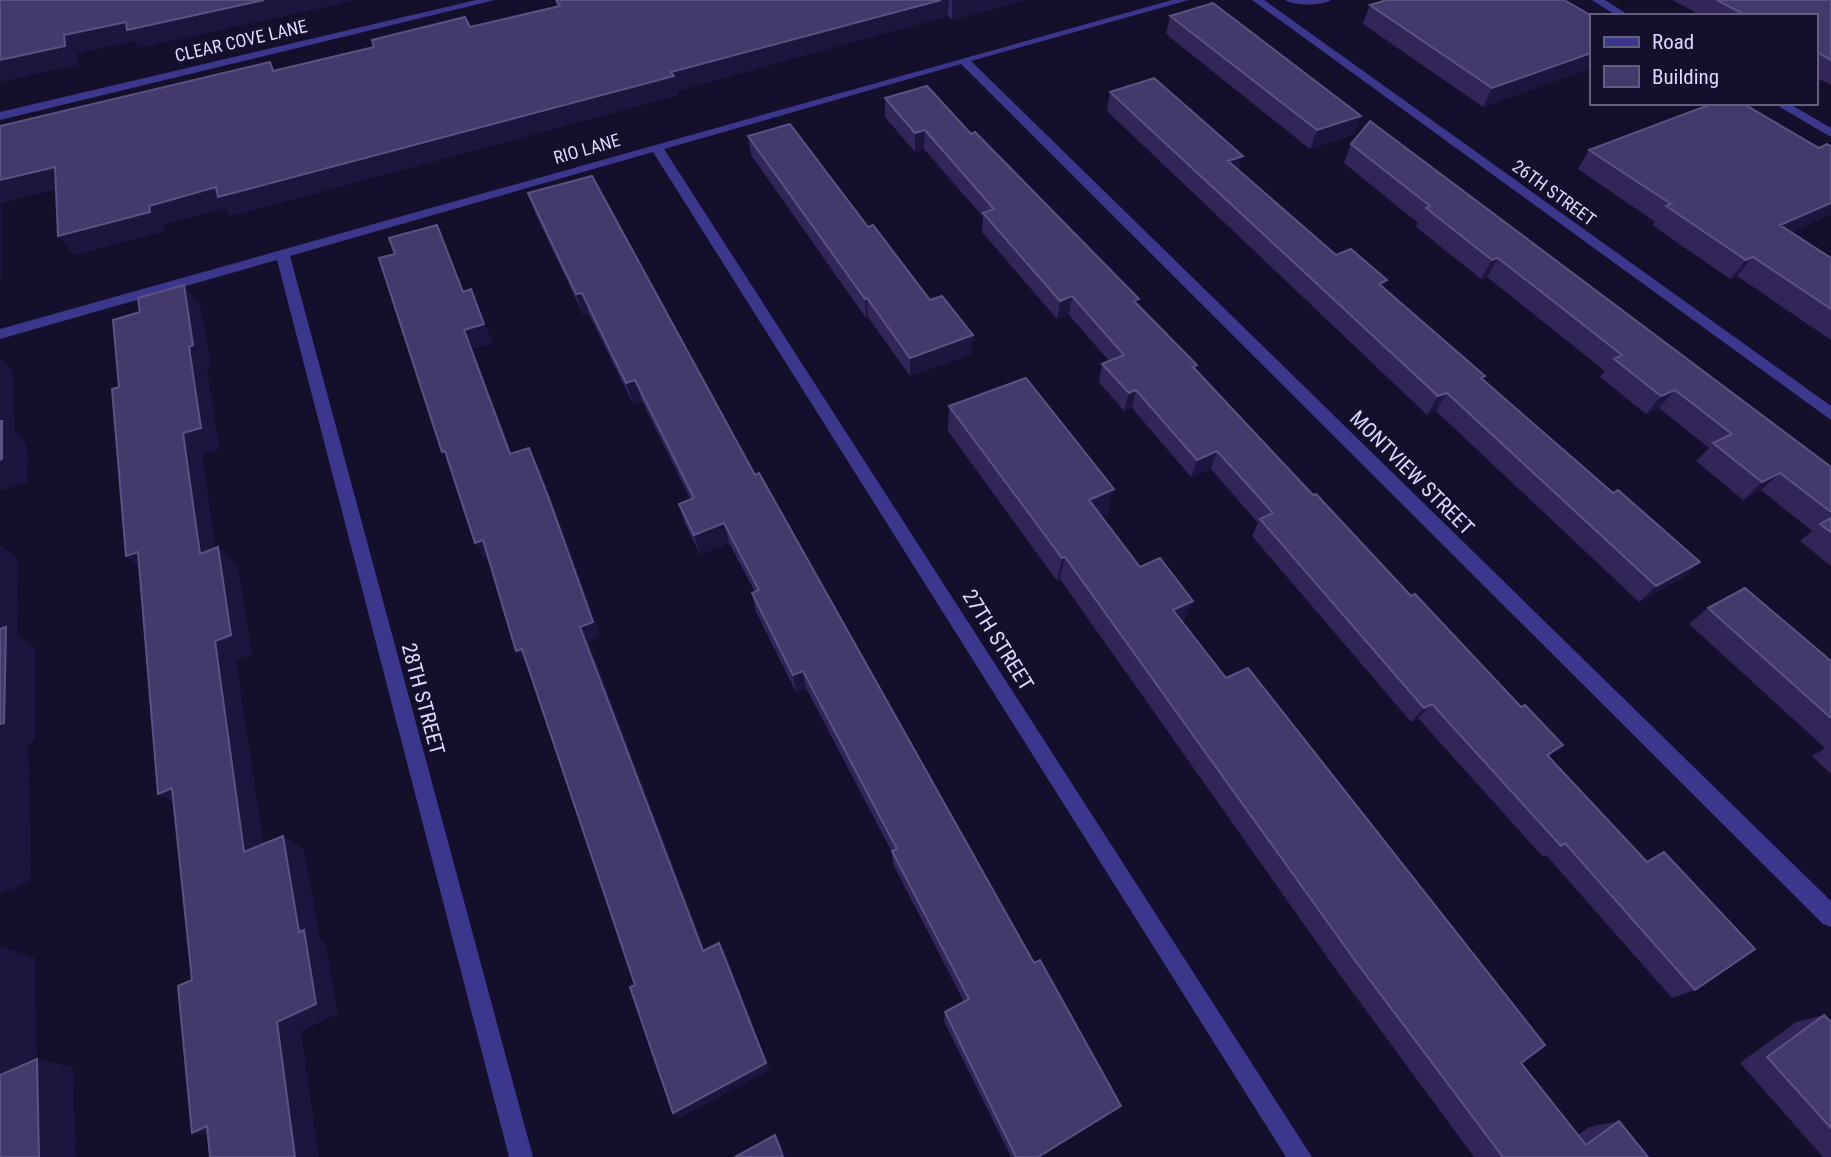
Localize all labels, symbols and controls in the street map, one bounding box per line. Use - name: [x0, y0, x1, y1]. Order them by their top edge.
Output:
- legend: [1590, 14, 1817, 105]
- street label: CLEAR COVE LANE: [173, 15, 309, 66]
- text: Road: [1652, 30, 1694, 54]
- text: Building: [1652, 65, 1719, 89]
- street label: RIO LANE: [551, 129, 623, 168]
- street label: 26TH STREET: [1508, 155, 1600, 230]
- street label: MONTVIEW STREET: [1345, 406, 1479, 540]
- street label: 27TH STREET: [957, 585, 1039, 695]
- street label: 28TH STREET: [397, 641, 449, 757]

